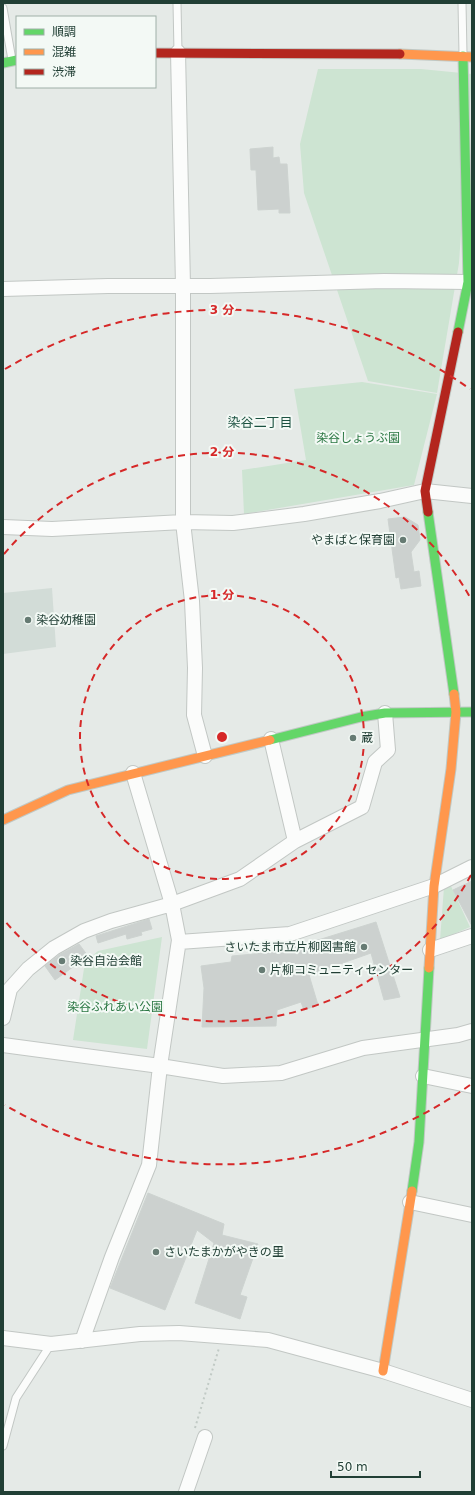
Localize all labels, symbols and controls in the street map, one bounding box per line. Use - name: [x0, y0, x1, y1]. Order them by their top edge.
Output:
- legend: [16, 16, 156, 88]
- text: 順調: [52, 25, 76, 39]
- text: 混雑: [52, 45, 76, 59]
- text: 渋滞: [52, 65, 76, 79]
- text: 3 分: [210, 303, 234, 317]
- district label: 染谷二丁目: [227, 415, 293, 430]
- park label: 染谷しょうぶ園: [316, 431, 400, 445]
- text: 2 分: [210, 445, 234, 459]
- place label: やまばと保育園: [311, 533, 395, 547]
- marker: やまばと保育園: [398, 535, 408, 545]
- text: 1 分: [210, 588, 234, 602]
- place label: 染谷幼稚園: [36, 613, 96, 627]
- marker: 染谷幼稚園: [23, 615, 33, 625]
- centre of rings: [215, 730, 229, 744]
- place label: 蔵: [361, 731, 373, 745]
- marker: 蔵: [348, 733, 358, 743]
- place label: さいたま市立片柳図書館: [224, 940, 356, 954]
- marker: さいたま市立片柳図書館: [359, 942, 369, 952]
- place label: 染谷自治会館: [70, 954, 142, 968]
- marker: 染谷自治会館: [57, 956, 67, 966]
- place label: 片柳コミュニティセンター: [270, 963, 413, 977]
- marker: 片柳コミュニティセンター: [257, 965, 267, 975]
- park label: 染谷ふれあい公園: [67, 1000, 163, 1014]
- place label: さいたまかがやきの里: [164, 1245, 284, 1259]
- marker: さいたまかがやきの里: [151, 1247, 161, 1257]
- scale bar: [331, 1453, 420, 1479]
- text: 50 m: [337, 1460, 368, 1474]

